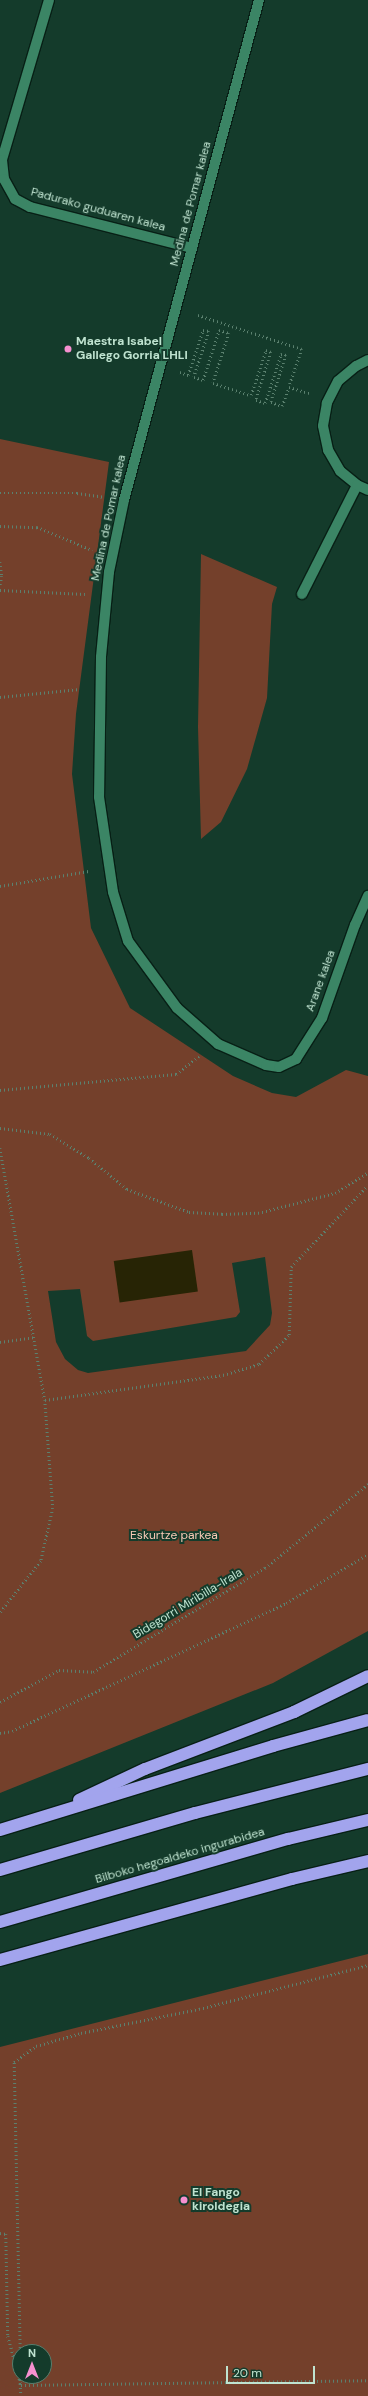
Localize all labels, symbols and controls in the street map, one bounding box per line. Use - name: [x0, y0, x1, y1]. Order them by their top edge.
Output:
- street label: Medina de Pomar kalea: [167, 140, 215, 268]
- street label: Padurako guduaren kalea: [29, 185, 167, 235]
- place label: Maestra Isabel Gallego Gorria LHLI: [76, 335, 188, 363]
- marker: Maestra Isabel Gallego Gorria LHLI: [63, 344, 73, 354]
- street label: Medina de Pomar kalea: [89, 454, 129, 582]
- street label: Arane kalea: [303, 948, 339, 1014]
- park label: Eskurtze parkea: [130, 1529, 218, 1543]
- street label: Bidegorri Miribilla-Irala: [131, 1566, 245, 1642]
- street label: Bilboko hegoaldeko ingurabidea: [94, 1825, 266, 1887]
- place label: El Fango kiroldegia: [192, 2186, 250, 2214]
- marker: El Fango kiroldegia: [179, 2195, 189, 2205]
- north arrow: [12, 2344, 52, 2384]
- text: N: [28, 2346, 36, 2360]
- scale bar: [228, 2358, 317, 2384]
- text: 20 m: [233, 2365, 262, 2381]

